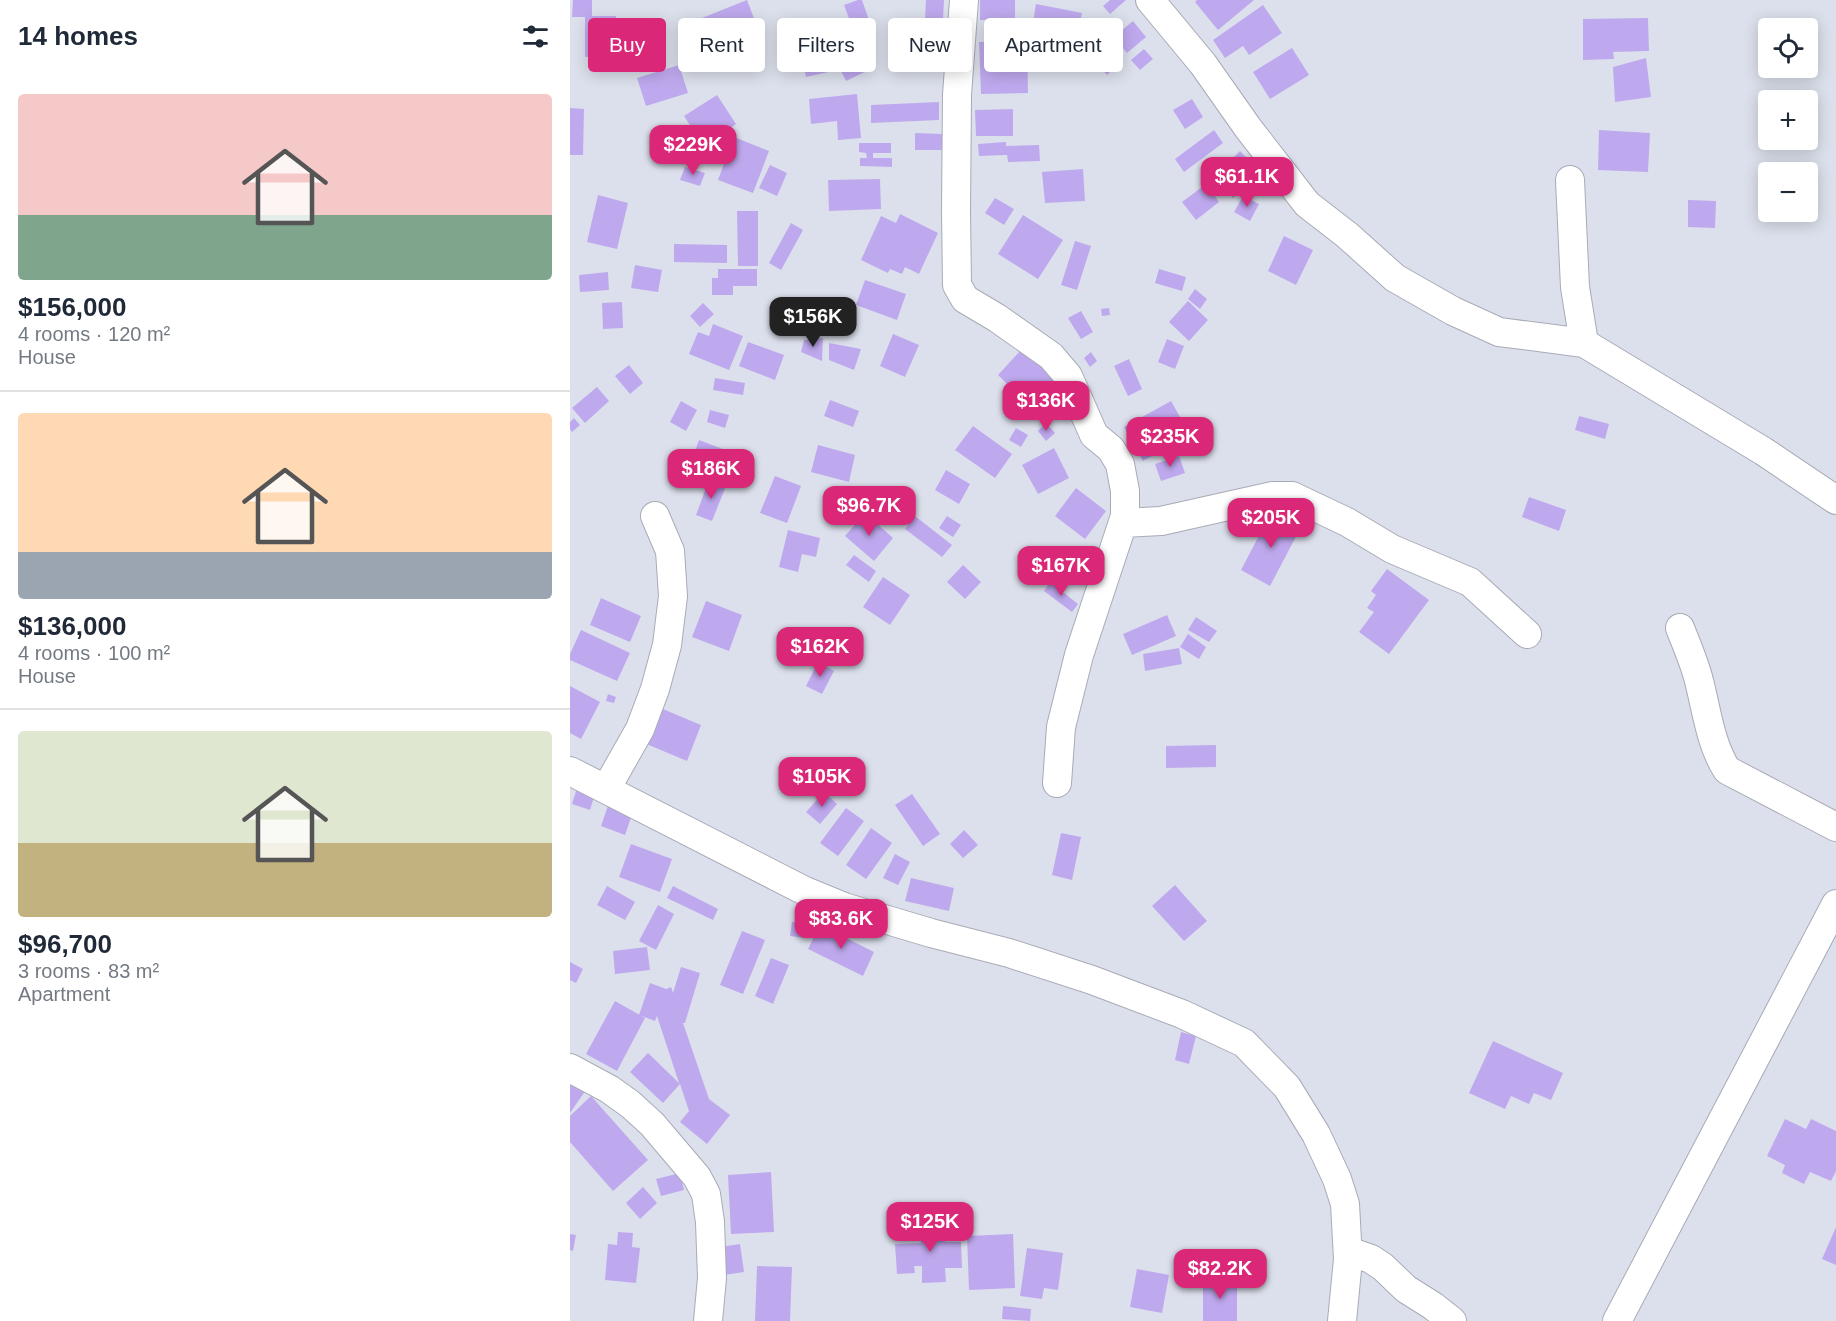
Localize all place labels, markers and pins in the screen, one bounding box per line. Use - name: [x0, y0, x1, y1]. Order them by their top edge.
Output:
- pin: $229K: [651, 125, 735, 176]
- pin: $61.1K: [1198, 157, 1296, 208]
- pin: $156K: [771, 297, 855, 348]
- pin: $136K: [1004, 381, 1088, 432]
- pin: $235K: [1128, 417, 1212, 468]
- pin: $186K: [669, 449, 753, 500]
- pin: $96.7K: [820, 486, 918, 537]
- pin: $205K: [1229, 498, 1313, 549]
- pin: $167K: [1019, 546, 1103, 597]
- pin: $162K: [778, 627, 862, 678]
- pin: $105K: [780, 757, 864, 808]
- pin: $83.6K: [792, 899, 890, 950]
- pin: $125K: [888, 1202, 972, 1253]
- pin: $82.2K: [1171, 1249, 1269, 1300]

